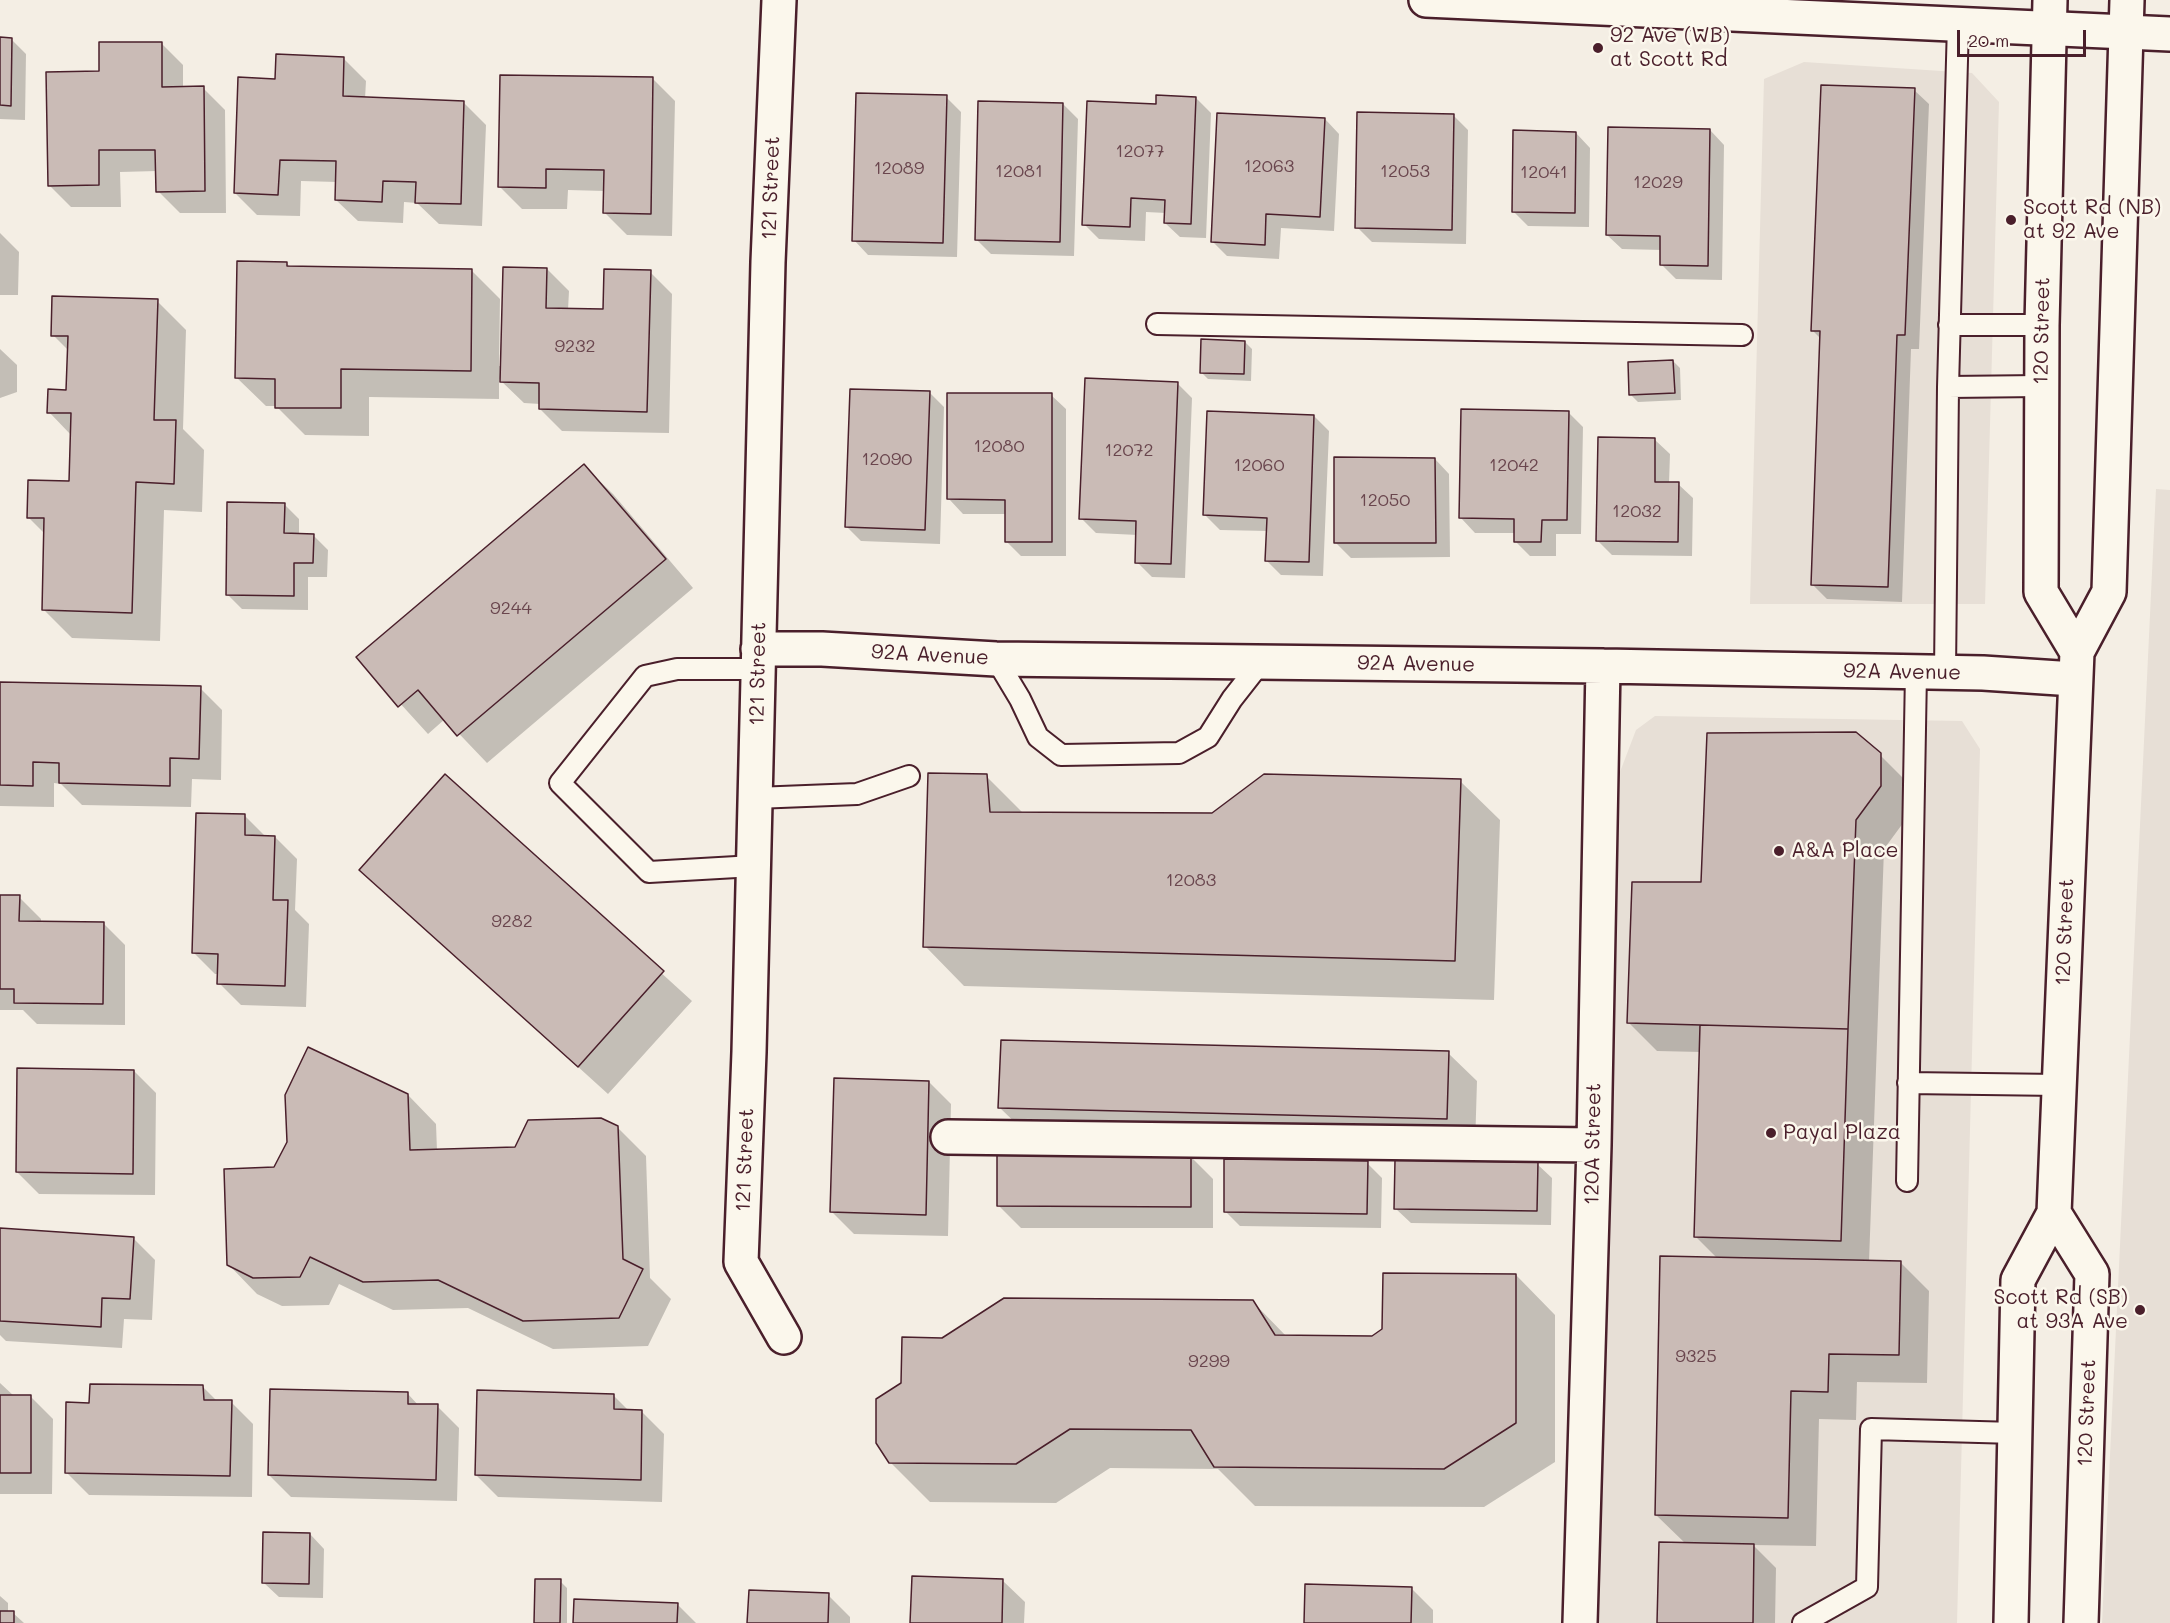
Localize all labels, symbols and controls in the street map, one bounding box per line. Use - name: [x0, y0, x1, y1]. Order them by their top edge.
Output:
- scale bar: [1960, 18, 2089, 56]
- place label: 92 Ave (WB) at Scott Rd: [1610, 23, 1730, 73]
- text: 20 m: [1968, 28, 2009, 52]
- marker: 92 Ave (WB) at Scott Rd: [1591, 41, 1605, 55]
- street label: 121 Street: [757, 136, 785, 240]
- house number: 12077: [1115, 140, 1165, 162]
- house number: 12063: [1244, 155, 1294, 177]
- house number: 12089: [874, 157, 924, 179]
- house number: 12081: [995, 160, 1043, 182]
- house number: 12053: [1380, 160, 1430, 182]
- house number: 12041: [1520, 161, 1568, 183]
- house number: 12029: [1633, 171, 1683, 193]
- place label: Scott Rd (NB) at 92 Ave: [2023, 195, 2161, 245]
- marker: Scott Rd (NB) at 92 Ave: [2004, 213, 2018, 227]
- street label: 120 Street: [2028, 277, 2056, 385]
- house number: 9232: [554, 335, 596, 357]
- house number: 12080: [973, 435, 1025, 457]
- house number: 12072: [1104, 439, 1154, 461]
- house number: 12090: [862, 448, 912, 470]
- house number: 12060: [1233, 454, 1285, 476]
- house number: 12042: [1489, 454, 1539, 476]
- house number: 12050: [1360, 489, 1410, 511]
- house number: 12032: [1612, 500, 1662, 522]
- house number: 9244: [490, 597, 532, 619]
- street label: 121 Street: [744, 622, 772, 726]
- street label: 92A Avenue: [870, 639, 990, 671]
- street label: 92A Avenue: [1357, 650, 1475, 678]
- street label: 92A Avenue: [1843, 658, 1961, 686]
- place label: A&A Place: [1791, 838, 1898, 864]
- marker: A&A Place: [1772, 844, 1786, 858]
- house number: 12083: [1166, 869, 1216, 891]
- street label: 120 Street: [2051, 878, 2079, 986]
- house number: 9282: [491, 910, 533, 932]
- street label: 120A Street: [1579, 1083, 1607, 1205]
- street label: 121 Street: [731, 1108, 759, 1212]
- place label: Payal Plaza: [1783, 1120, 1901, 1146]
- marker: Payal Plaza: [1764, 1126, 1778, 1140]
- place label: Scott Rd (SB) at 93A Ave: [1994, 1285, 2128, 1335]
- marker: Scott Rd (SB) at 93A Ave: [2133, 1303, 2147, 1317]
- house number: 9325: [1675, 1345, 1717, 1367]
- house number: 9299: [1188, 1350, 1230, 1372]
- street label: 120 Street: [2073, 1359, 2101, 1467]

